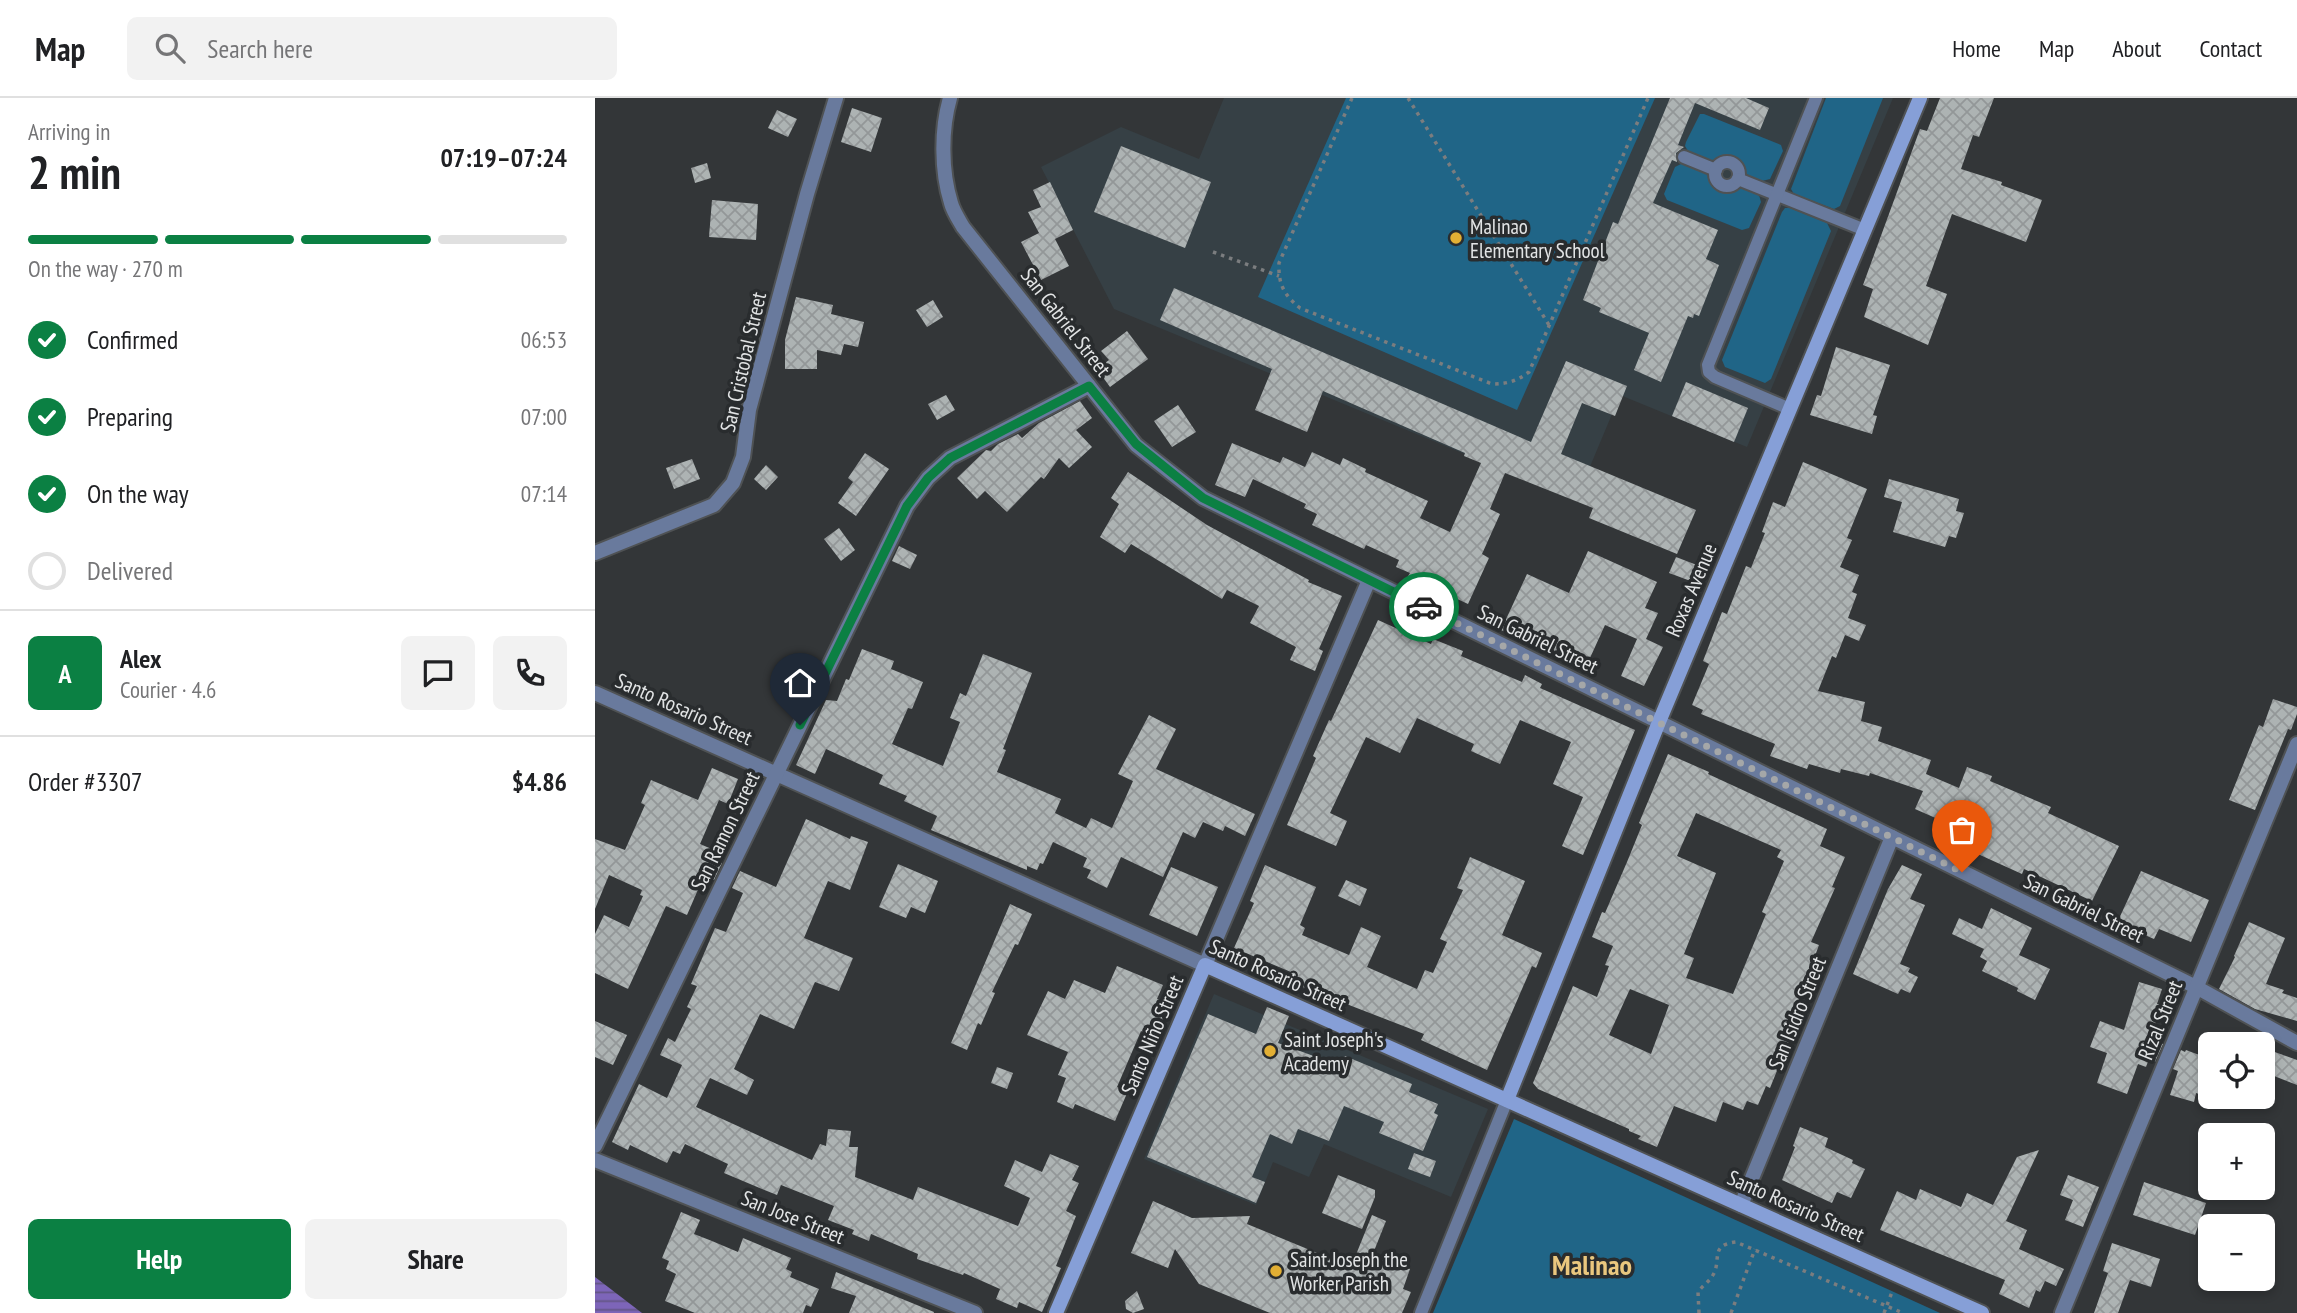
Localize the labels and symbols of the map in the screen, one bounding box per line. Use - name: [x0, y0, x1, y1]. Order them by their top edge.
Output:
- place label: Malinao Elementary School: [1470, 213, 1605, 264]
- marker: Malinao Elementary School: [1448, 230, 1464, 246]
- street label: San Gabriel Street: [1015, 262, 1117, 382]
- street label: San Cristobal Street: [714, 289, 772, 435]
- street label: Roxas Avenue: [1659, 539, 1723, 641]
- courier: [1389, 572, 1459, 642]
- street label: San Gabriel Street: [1473, 598, 1603, 680]
- pin: [770, 653, 830, 725]
- street label: Santo Rosario Street: [611, 667, 757, 751]
- street label: San Ramon Street: [684, 767, 766, 895]
- pin: [1932, 800, 1992, 872]
- street label: San Gabriel Street: [2019, 867, 2149, 949]
- street label: Santo Rosario Street: [1205, 933, 1351, 1017]
- street label: San Isidro Street: [1762, 952, 1832, 1073]
- street label: Santo Niño Street: [1115, 971, 1189, 1099]
- street label: Rizal Street: [2132, 976, 2188, 1064]
- place label: Saint Joseph's Academy: [1284, 1026, 1383, 1077]
- marker: Saint Joseph's Academy: [1262, 1043, 1278, 1059]
- street label: Santo Rosario Street: [1723, 1164, 1869, 1248]
- street label: San Jose Street: [737, 1184, 849, 1250]
- place label: Saint Joseph the Worker Parish: [1290, 1246, 1408, 1297]
- district label: Malinao: [1552, 1246, 1632, 1283]
- marker: Saint Joseph the Worker Parish: [1268, 1263, 1284, 1279]

